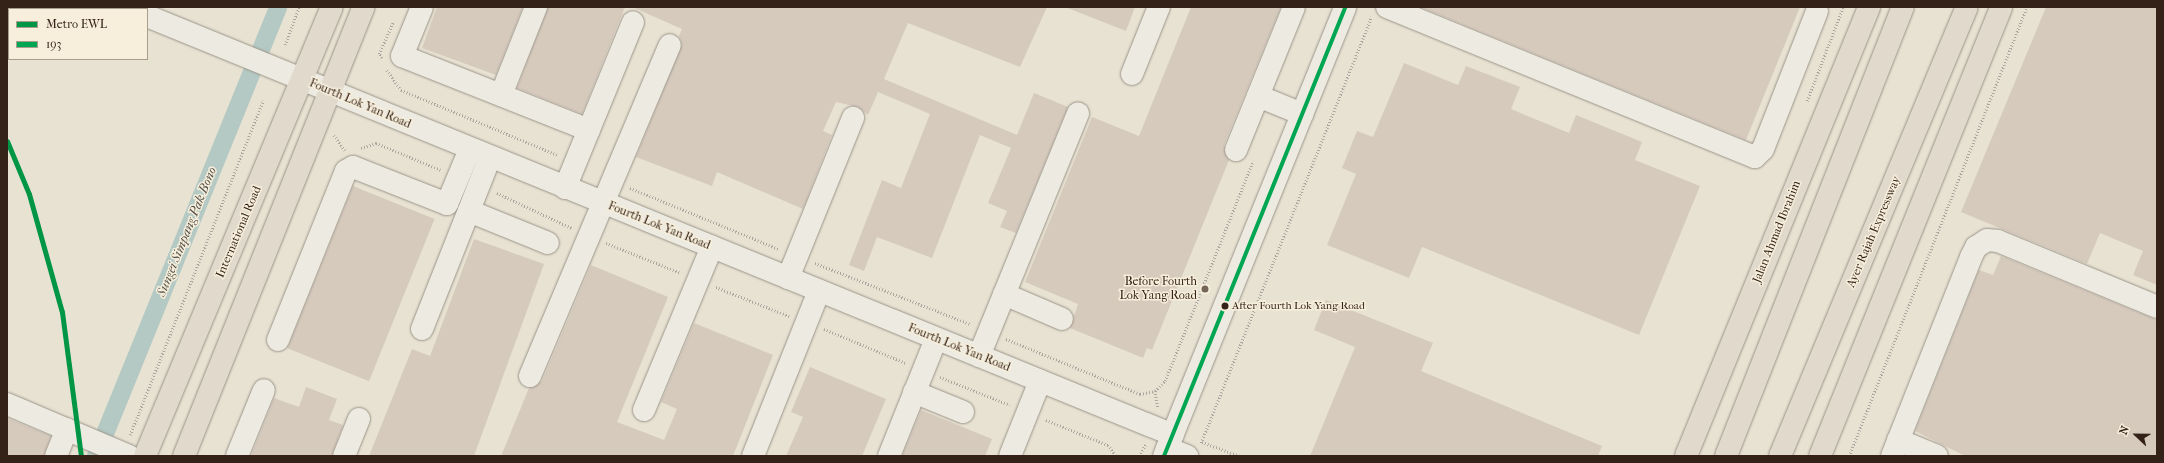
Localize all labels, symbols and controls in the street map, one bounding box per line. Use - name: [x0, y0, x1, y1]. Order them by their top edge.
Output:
- legend: [8, 8, 148, 60]
- text: Metro EWL: [46, 17, 107, 31]
- text: 193: [46, 37, 62, 51]
- street label: Fourth Lok Yan Road: [307, 76, 413, 132]
- water label: Sungei Simpang Pak Bono: [154, 165, 220, 299]
- street label: Ayer Rajah Expressway: [1844, 174, 1904, 290]
- street label: Jalan Ahmad Ibrahim: [1750, 179, 1804, 285]
- street label: International Road: [213, 184, 265, 280]
- street label: Fourth Lok Yan Road: [606, 199, 712, 253]
- place label: Before Fourth Lok Yang Road: [1120, 275, 1197, 303]
- marker: Before Fourth Lok Yang Road: [1200, 284, 1210, 294]
- place label: After Fourth Lok Yang Road: [1232, 299, 1365, 313]
- marker: After Fourth Lok Yang Road: [1220, 301, 1230, 311]
- street label: Fourth Lok Yan Road: [906, 321, 1012, 375]
- north arrow: [2116, 415, 2156, 455]
- text: N: [2117, 424, 2132, 437]

